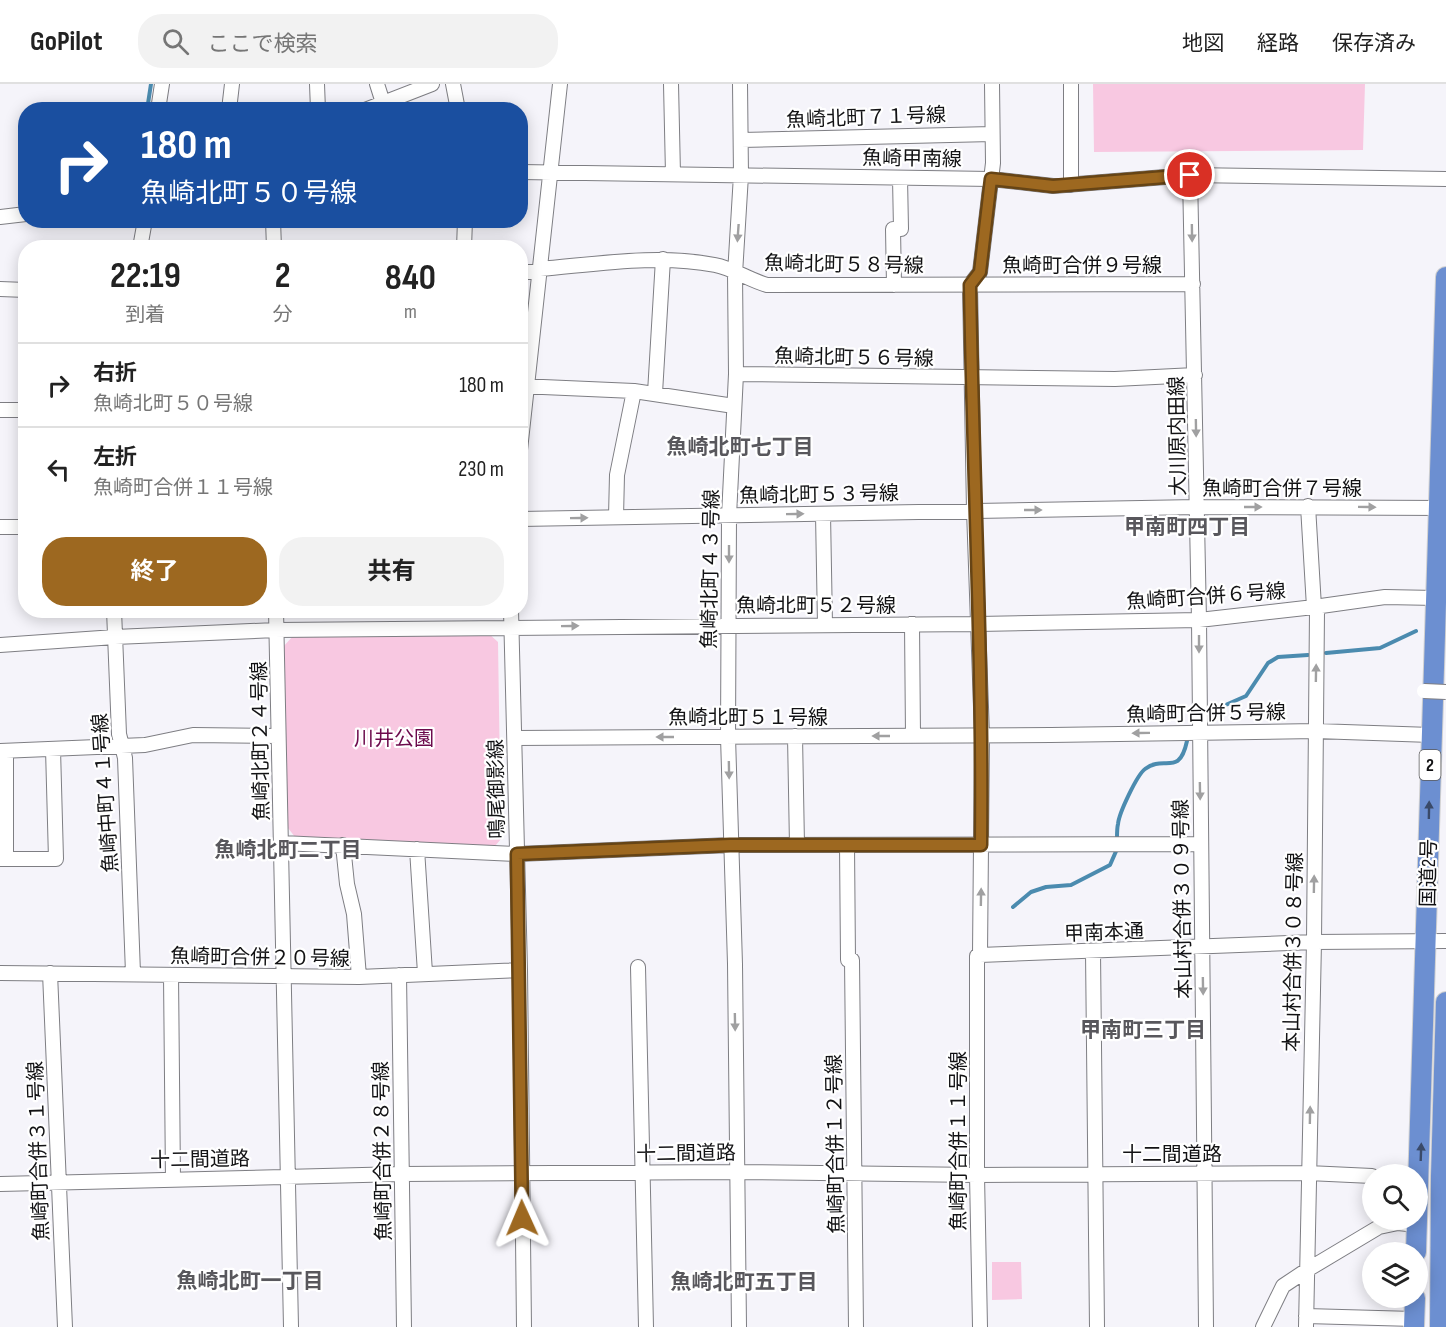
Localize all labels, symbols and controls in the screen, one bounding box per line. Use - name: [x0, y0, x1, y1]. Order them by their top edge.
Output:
- search box: [138, 14, 558, 68]
- text: GoPilot: [30, 25, 102, 58]
- icon: search: [159, 25, 192, 58]
- text: ここで検索: [207, 31, 317, 58]
- text: 地図: [1182, 31, 1224, 56]
- text: 経路: [1257, 31, 1299, 56]
- text: 保存済み: [1332, 31, 1416, 56]
- street label: 魚崎北町７１号線: [786, 103, 946, 133]
- text: 180 m: [141, 120, 232, 171]
- icon: right: [42, 126, 120, 204]
- street label: 魚崎甲南線: [862, 146, 962, 172]
- pin: [1164, 149, 1215, 200]
- icon: arrive: [1173, 158, 1206, 191]
- text: 魚崎北町５０号線: [141, 178, 357, 210]
- one-way arrow: [733, 224, 742, 243]
- one-way arrow: [1187, 224, 1197, 243]
- street label: 魚崎北町５８号線: [764, 252, 924, 278]
- street label: 魚崎町合併９号線: [1002, 254, 1162, 278]
- text: 22:19: [110, 255, 181, 298]
- text: 2: [275, 255, 291, 298]
- text: 840: [385, 257, 436, 300]
- text: m: [404, 300, 417, 324]
- text: 到着: [125, 303, 165, 327]
- text: 分: [273, 303, 293, 327]
- street label: 魚崎北町５６号線: [774, 345, 934, 371]
- text: 右折: [93, 360, 137, 387]
- icon: right: [42, 369, 75, 402]
- text: 180 m: [459, 372, 504, 399]
- street label: 大川原内田線: [1165, 376, 1191, 496]
- text: 魚崎北町５０号線: [93, 392, 253, 416]
- one-way arrow: [1191, 419, 1200, 438]
- district label: 魚崎北町七丁目: [667, 435, 814, 460]
- text: 左折: [93, 444, 137, 471]
- icon: left: [42, 453, 75, 486]
- text: 230 m: [458, 456, 504, 483]
- text: 魚崎町合併１１号線: [93, 476, 273, 500]
- street label: 魚崎町合併７号線: [1202, 477, 1362, 501]
- street label: 魚崎北町５３号線: [739, 482, 899, 508]
- street label: 魚崎北町４３号線: [698, 489, 724, 649]
- one-way arrow: [1243, 502, 1262, 512]
- one-way arrow: [1357, 502, 1376, 512]
- one-way arrow: [1023, 505, 1042, 515]
- one-way arrow: [785, 509, 804, 519]
- one-way arrow: [569, 513, 588, 523]
- district label: 甲南町四丁目: [1124, 515, 1250, 540]
- button: 終了: [42, 537, 267, 606]
- button: 共有: [279, 537, 504, 606]
- one-way arrow: [724, 545, 734, 564]
- street label: 魚崎町合併６号線: [1125, 579, 1287, 615]
- street label: 魚崎北町５２号線: [736, 594, 896, 618]
- one-way arrow: [560, 621, 579, 631]
- one-way arrow: [1194, 635, 1204, 654]
- street label: 魚崎北町２４号線: [248, 661, 274, 821]
- one-way arrow: [1312, 663, 1321, 682]
- street label: 魚崎町合併５号線: [1126, 701, 1286, 727]
- street label: 魚崎北町５１号線: [668, 706, 828, 730]
- street label: 魚崎中町４１号線: [88, 712, 124, 874]
- park label: 川井公園: [354, 727, 434, 751]
- one-way arrow: [1131, 729, 1150, 738]
- one-way arrow: [872, 731, 891, 741]
- one-way arrow: [656, 732, 675, 742]
- street label: 鳴尾御影線: [484, 739, 510, 839]
- road number: 2: [1420, 750, 1440, 780]
- one-way arrow: [724, 761, 734, 780]
- one-way arrow: [1195, 782, 1205, 801]
- street label: 本山村合併３０９号線: [1169, 799, 1197, 999]
- one-way arrow: [1425, 801, 1434, 820]
- district label: 魚崎北町二丁目: [215, 838, 362, 863]
- street label: 国道2号: [1416, 839, 1442, 907]
- street label: 本山村合併３０８号線: [1280, 852, 1308, 1052]
- one-way arrow: [1309, 874, 1319, 893]
- one-way arrow: [976, 887, 986, 906]
- street label: 甲南本通: [1064, 920, 1144, 946]
- street label: 魚崎町合併２０号線: [170, 944, 350, 972]
- one-way arrow: [1198, 977, 1208, 996]
- one-way arrow: [731, 1013, 740, 1032]
- district label: 甲南町三丁目: [1080, 1018, 1206, 1043]
- street label: 魚崎町合併１１号線: [947, 1051, 971, 1231]
- street label: 魚崎町合併１２号線: [822, 1054, 850, 1234]
- street label: 魚崎町合併３１号線: [24, 1061, 54, 1241]
- street label: 魚崎町合併２８号線: [369, 1061, 397, 1241]
- one-way arrow: [1305, 1105, 1314, 1124]
- street label: 十二間道路: [636, 1141, 736, 1167]
- street label: 十二間道路: [1122, 1143, 1222, 1167]
- one-way arrow: [1416, 1143, 1425, 1162]
- street label: 十二間道路: [150, 1147, 250, 1173]
- map controls: [1362, 1164, 1428, 1308]
- button: search: [1362, 1164, 1428, 1230]
- position arrow: [490, 1186, 554, 1250]
- button: layers: [1362, 1242, 1428, 1308]
- district label: 魚崎北町一丁目: [177, 1269, 324, 1294]
- district label: 魚崎北町五丁目: [671, 1270, 818, 1295]

